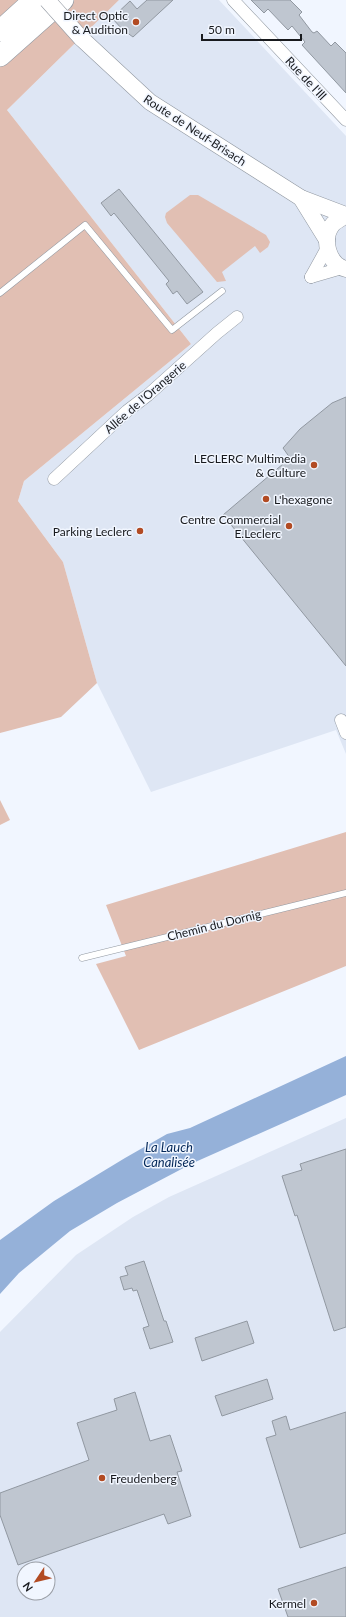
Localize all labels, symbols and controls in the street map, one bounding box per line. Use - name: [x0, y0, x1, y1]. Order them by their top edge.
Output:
- place label: Direct Optic & Audition: [63, 8, 128, 37]
- scale bar: [202, 16, 301, 42]
- marker: Direct Optic & Audition: [131, 17, 141, 27]
- text: 50 m: [208, 22, 235, 37]
- street label: Rue de l'Ill: [282, 53, 330, 103]
- street label: Route de Neuf-Brisach: [141, 91, 249, 169]
- street label: Allée de l'Orangerie: [101, 357, 189, 437]
- place label: LECLERC Multimedia & Culture: [194, 451, 306, 480]
- marker: LECLERC Multimedia & Culture: [309, 460, 319, 470]
- place label: L'hexagone: [274, 492, 332, 507]
- marker: L'hexagone: [261, 494, 271, 504]
- place label: Centre Commercial E.Leclerc: [180, 512, 281, 541]
- marker: Centre Commercial E.Leclerc: [284, 521, 294, 531]
- place label: Parking Leclerc: [53, 524, 132, 539]
- marker: Parking Leclerc: [135, 526, 145, 536]
- street label: Chemin du Dornig: [166, 906, 262, 944]
- water label: La Lauch Canalisée: [143, 1139, 195, 1170]
- place label: Freudenberg: [110, 1471, 177, 1486]
- marker: Freudenberg: [97, 1473, 107, 1483]
- north arrow: [16, 1561, 56, 1601]
- text: N: [20, 1580, 35, 1594]
- place label: Kermel: [269, 1596, 306, 1611]
- marker: Kermel: [309, 1598, 319, 1608]

